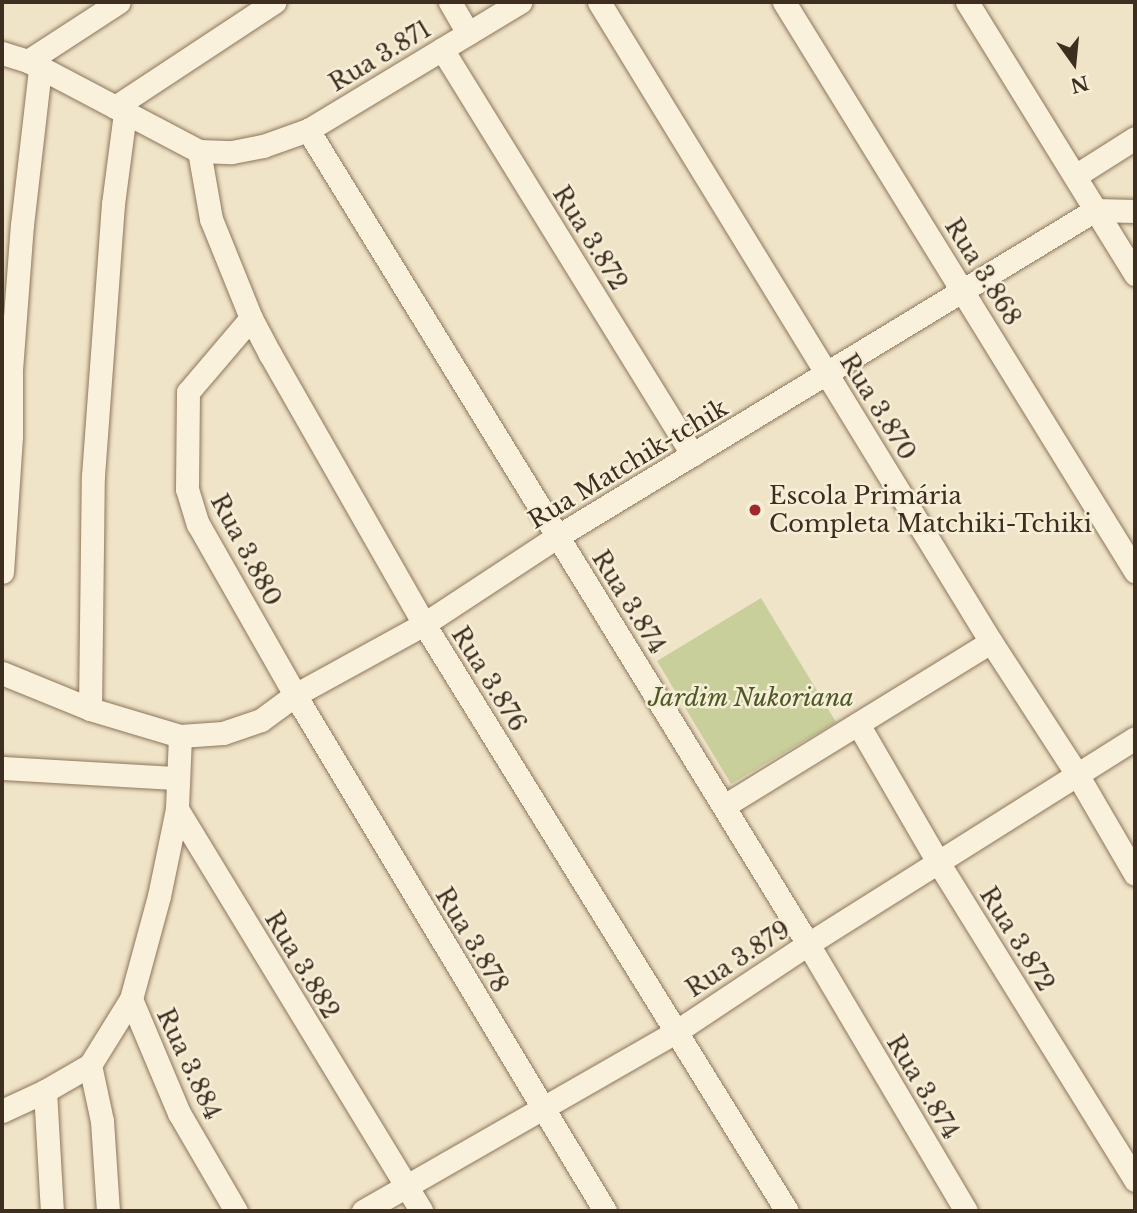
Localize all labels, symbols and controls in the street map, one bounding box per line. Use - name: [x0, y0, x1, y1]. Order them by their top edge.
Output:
- street label: Rua 3.871: [324, 14, 436, 98]
- north arrow: [1039, 28, 1109, 98]
- text: N: [1068, 70, 1091, 97]
- street label: Rua 3.872: [547, 180, 633, 296]
- street label: Rua 3.868: [939, 213, 1027, 331]
- street label: Rua 3.870: [834, 348, 922, 466]
- street label: Rua Matchik-tchik: [523, 393, 733, 535]
- place label: Escola Primária Completa Matchiki-Tchiki: [769, 482, 1092, 538]
- street label: Rua 3.880: [205, 489, 287, 611]
- marker: Escola Primária Completa Matchiki-Tchiki: [747, 502, 763, 518]
- street label: Rua 3.874: [586, 545, 672, 659]
- street label: Rua 3.876: [445, 621, 533, 737]
- park label: Jardim Nukoriana: [648, 684, 854, 712]
- street label: Rua 3.872: [974, 881, 1060, 997]
- street label: Rua 3.878: [429, 882, 515, 998]
- street label: Rua 3.882: [259, 906, 345, 1024]
- street label: Rua 3.879: [681, 915, 795, 1003]
- street label: Rua 3.884: [151, 1004, 227, 1124]
- street label: Rua 3.874: [881, 1030, 965, 1144]

